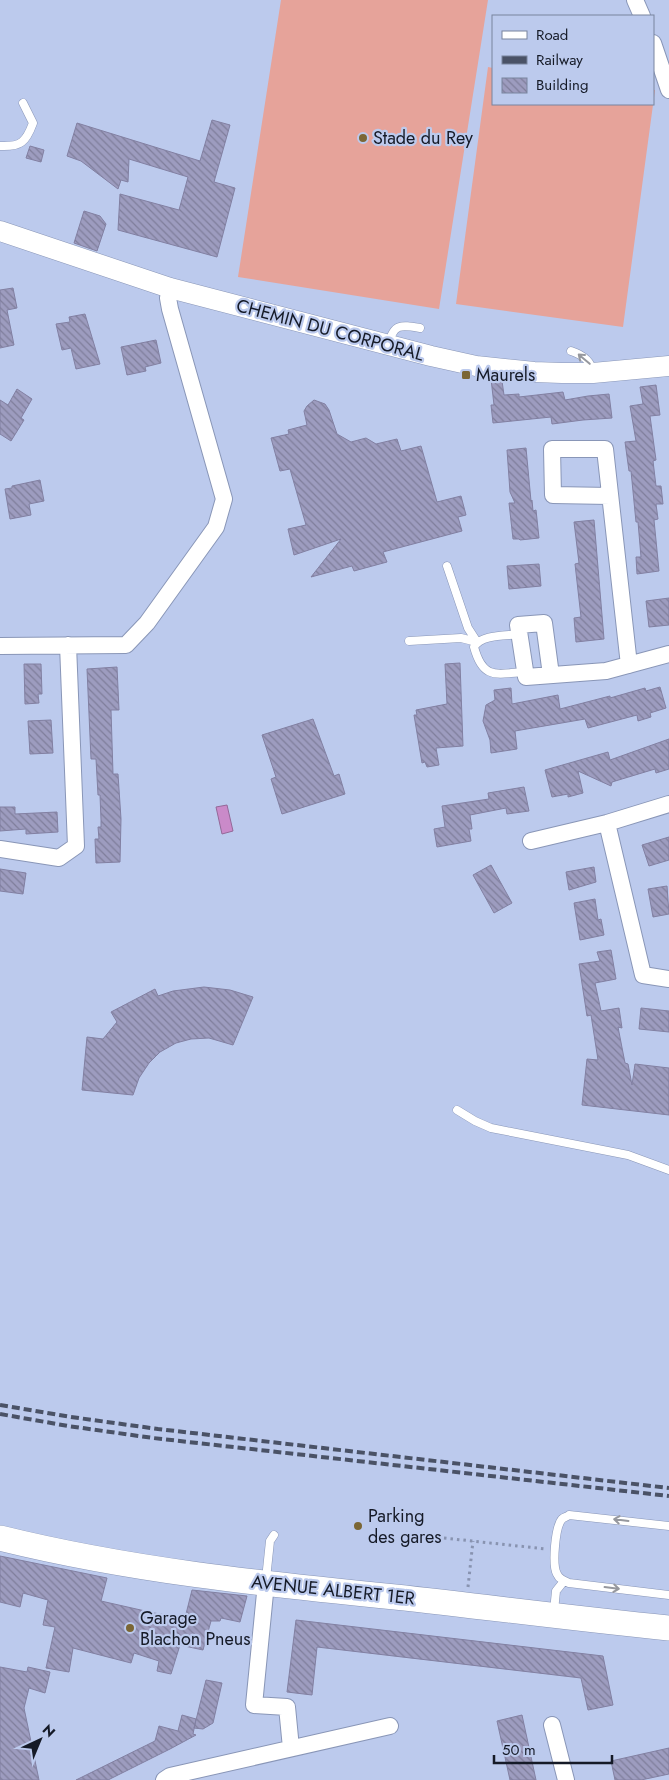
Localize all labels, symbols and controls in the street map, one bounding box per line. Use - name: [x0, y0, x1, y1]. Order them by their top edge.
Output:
- legend: [492, 15, 654, 105]
- text: Road: [536, 24, 568, 46]
- text: Railway: [536, 49, 583, 71]
- text: Building: [536, 74, 588, 96]
- place label: Stade du Rey: [373, 125, 473, 151]
- marker: Stade du Rey: [357, 132, 369, 144]
- street label: CHEMIN DU CORPORAL: [233, 292, 427, 368]
- one-way arrow: [578, 354, 591, 365]
- place label: Maurels: [476, 362, 535, 388]
- marker: Maurels: [460, 369, 472, 381]
- place label: Parking des gares: [368, 1503, 442, 1550]
- one-way arrow: [613, 1515, 629, 1525]
- marker: Parking des gares: [352, 1520, 364, 1532]
- street label: AVENUE ALBERT 1ER: [250, 1568, 416, 1612]
- one-way arrow: [603, 1583, 619, 1593]
- place label: Garage Blachon Pneus: [140, 1605, 251, 1652]
- marker: Garage Blachon Pneus: [124, 1622, 136, 1634]
- north arrow: [15, 1715, 65, 1765]
- text: N: [38, 1720, 60, 1742]
- scale bar: [494, 1732, 612, 1764]
- text: 50 m: [502, 1739, 536, 1761]

